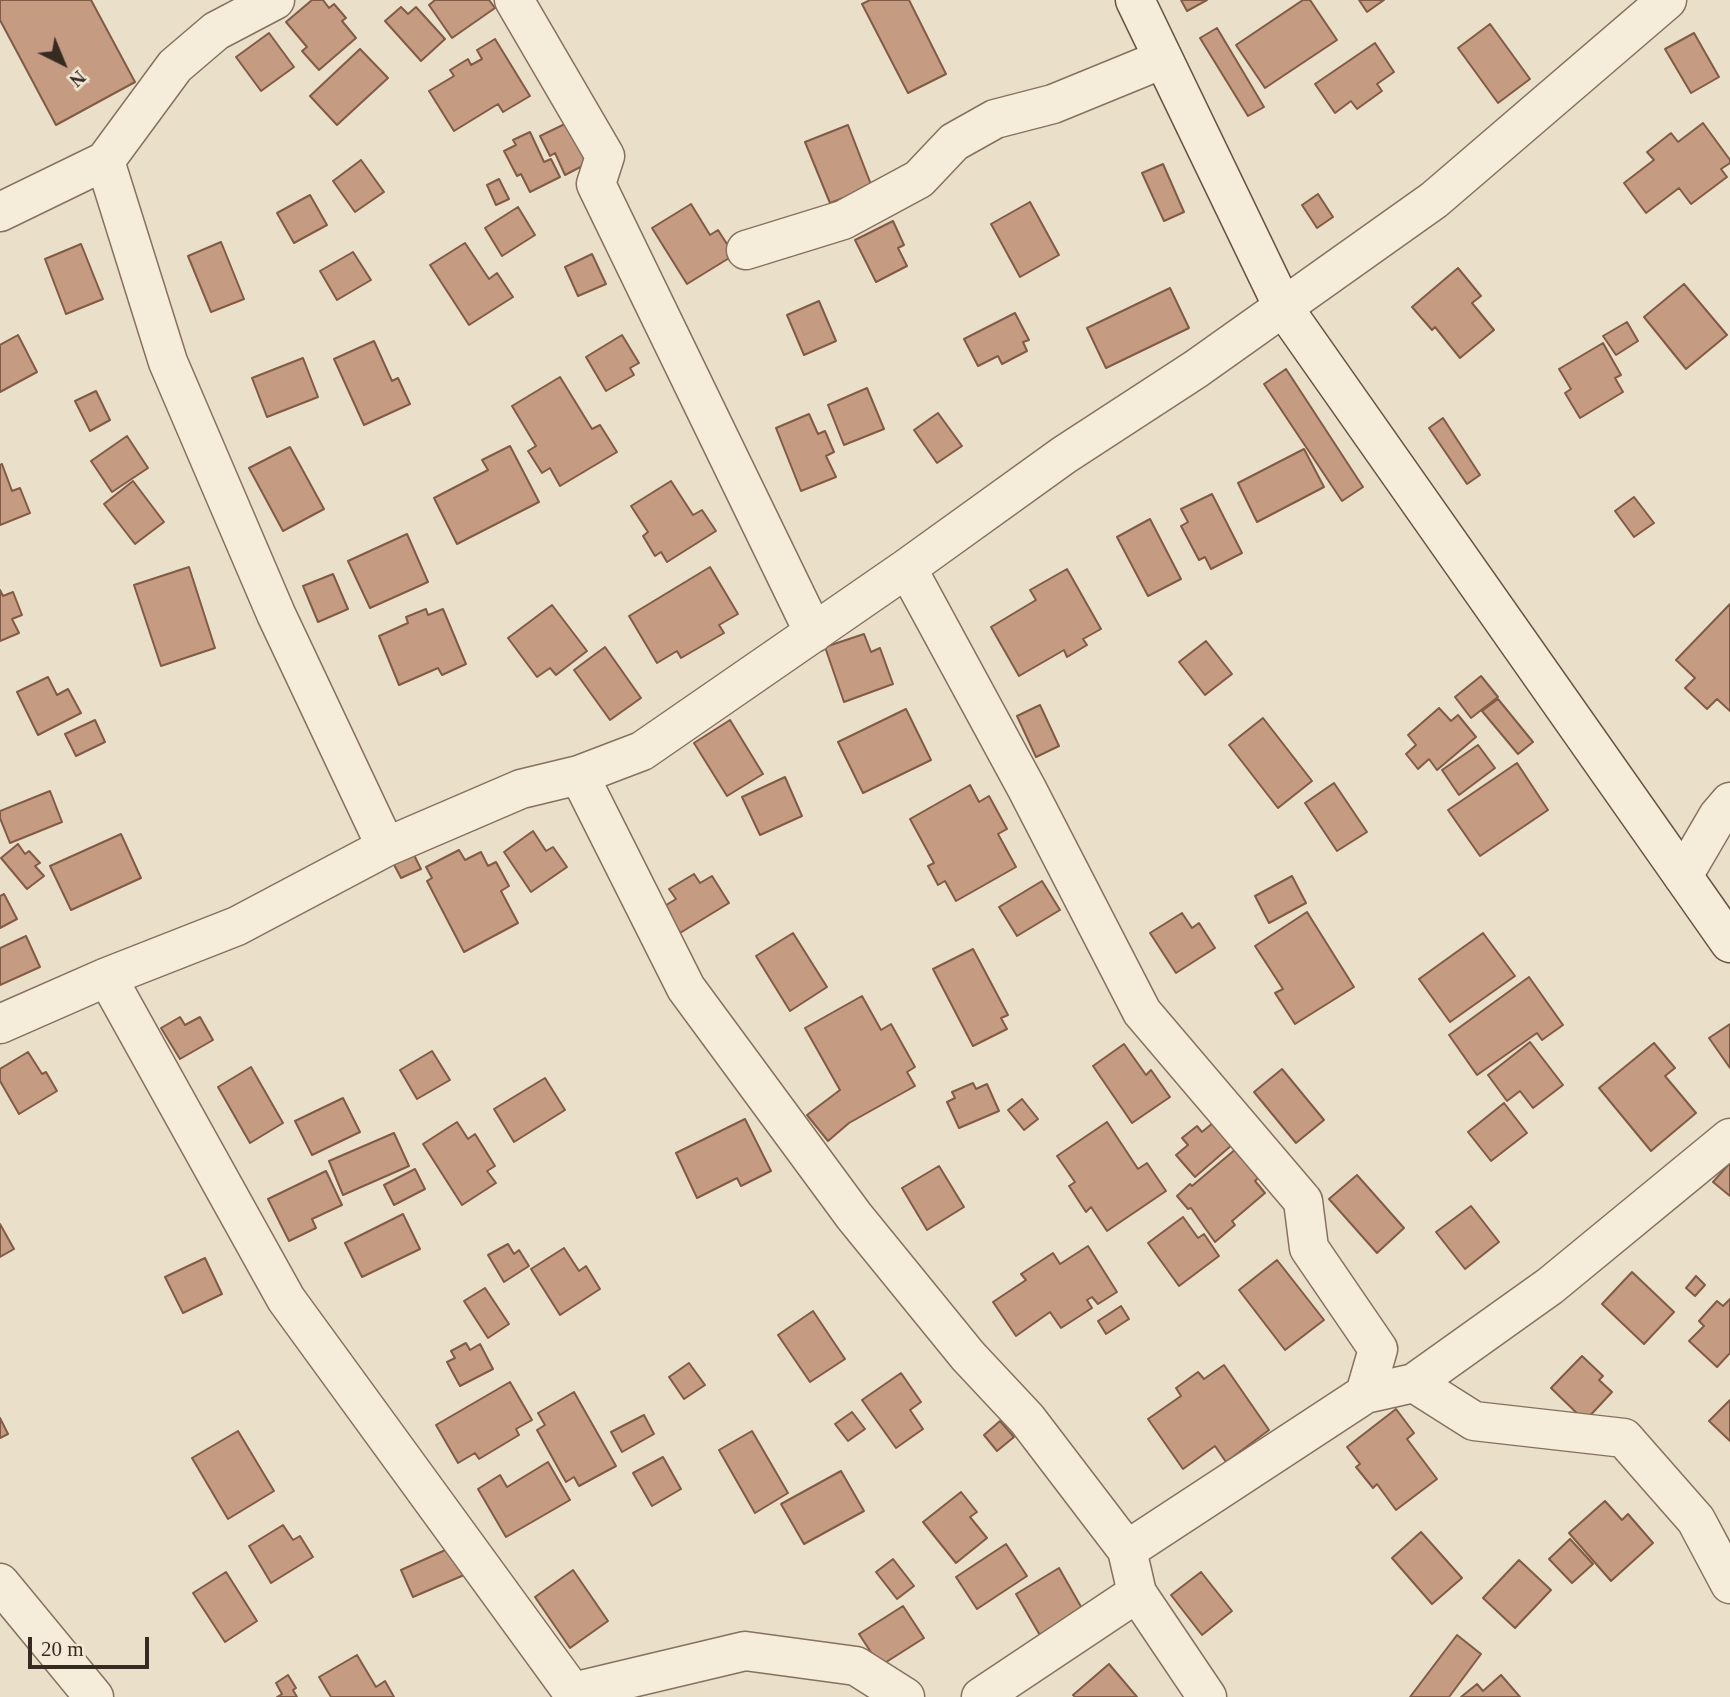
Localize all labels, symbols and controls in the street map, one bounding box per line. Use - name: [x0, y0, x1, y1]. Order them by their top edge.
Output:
- north arrow: [28, 28, 98, 98]
- text: N: [65, 66, 90, 91]
- scale bar: [32, 1624, 152, 1668]
- text: 20 m: [41, 1637, 84, 1661]

